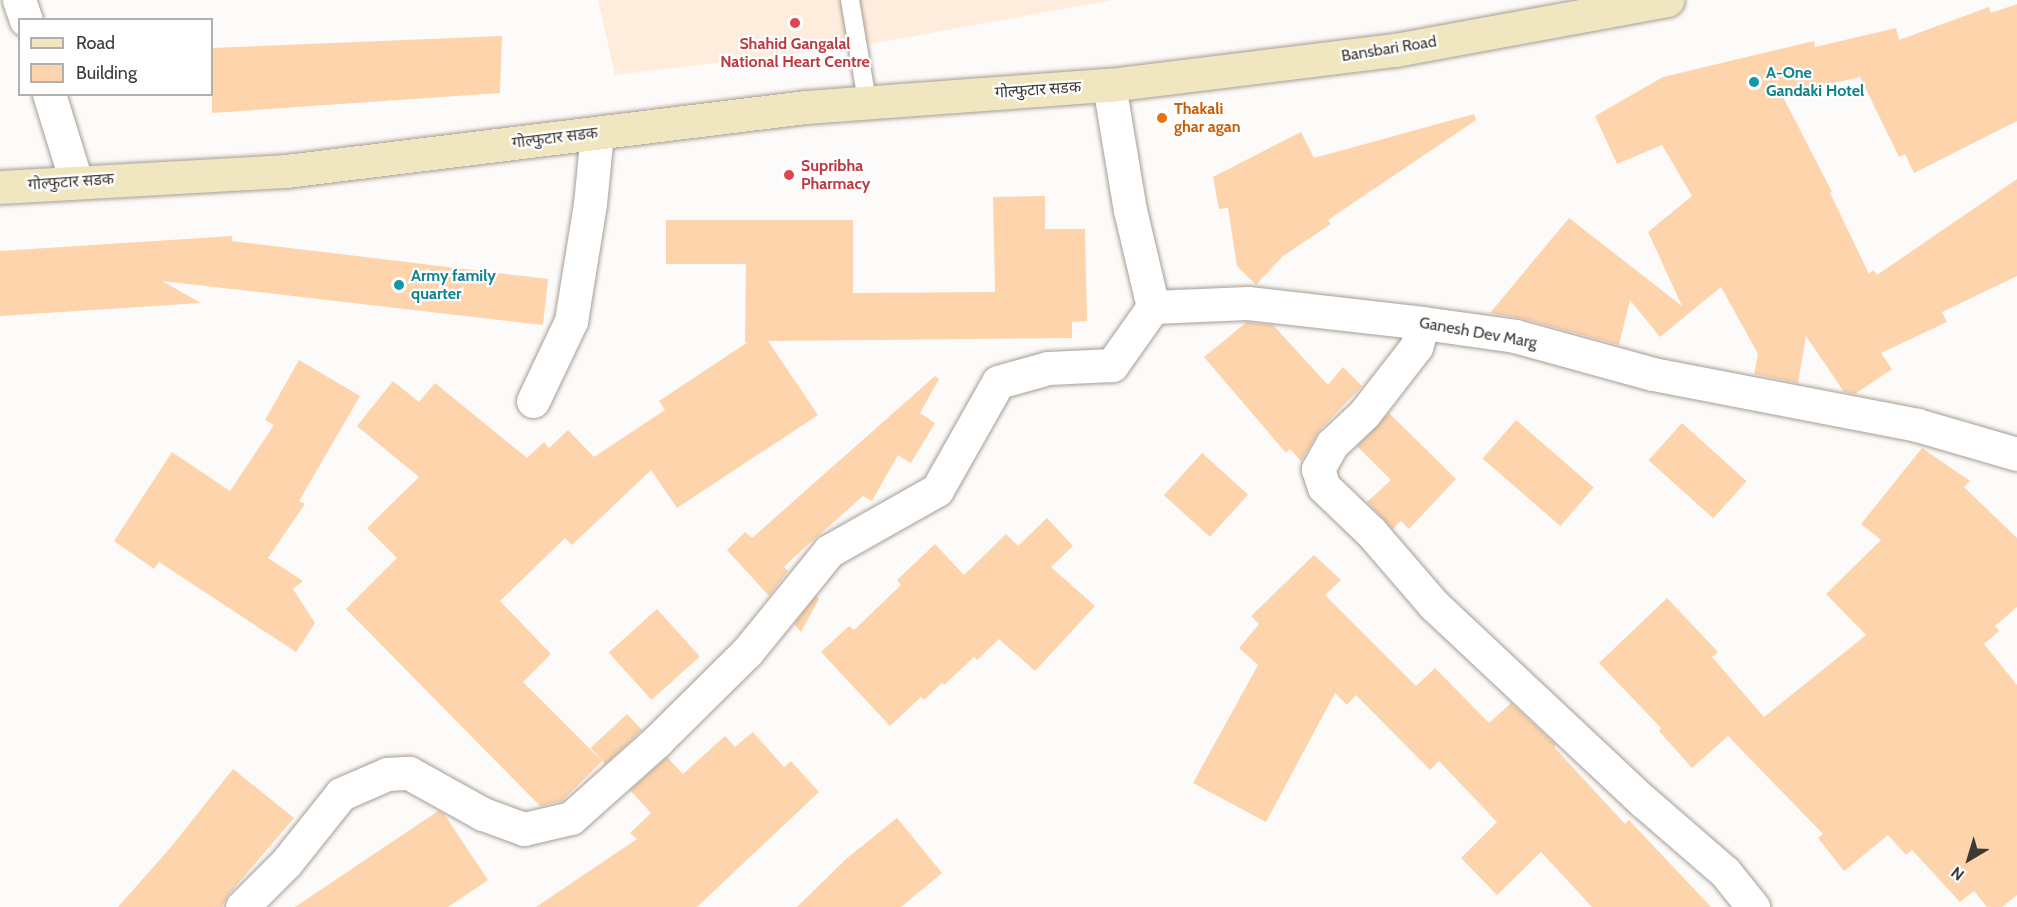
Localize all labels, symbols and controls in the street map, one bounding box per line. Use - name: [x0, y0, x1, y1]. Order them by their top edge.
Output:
- marker: Shahid Gangalal National Heart Centre: [786, 14, 804, 32]
- legend: [18, 18, 213, 96]
- text: Road: [76, 32, 115, 54]
- street label: Bansbari Road: [1340, 32, 1438, 66]
- place label: Shahid Gangalal National Heart Centre: [720, 34, 870, 72]
- text: Building: [76, 62, 137, 84]
- place label: A-One Gandaki Hotel: [1766, 63, 1864, 101]
- marker: A-One Gandaki Hotel: [1747, 75, 1761, 89]
- street label: गोल्फुटार सडक: [994, 77, 1082, 103]
- place label: Thakali ghar agan: [1174, 99, 1240, 137]
- marker: Thakali ghar agan: [1155, 111, 1169, 125]
- street label: गोल्फुटार सडक: [511, 123, 599, 153]
- place label: Supribha Pharmacy: [801, 156, 870, 194]
- marker: Supribha Pharmacy: [782, 168, 796, 182]
- street label: गोल्फुटार सडक: [27, 169, 115, 195]
- place label: Army family quarter: [411, 266, 496, 304]
- marker: Army family quarter: [392, 278, 406, 292]
- street label: Ganesh Dev Marg: [1418, 313, 1538, 353]
- north arrow: [1939, 829, 1999, 889]
- text: N: [1947, 863, 1968, 885]

